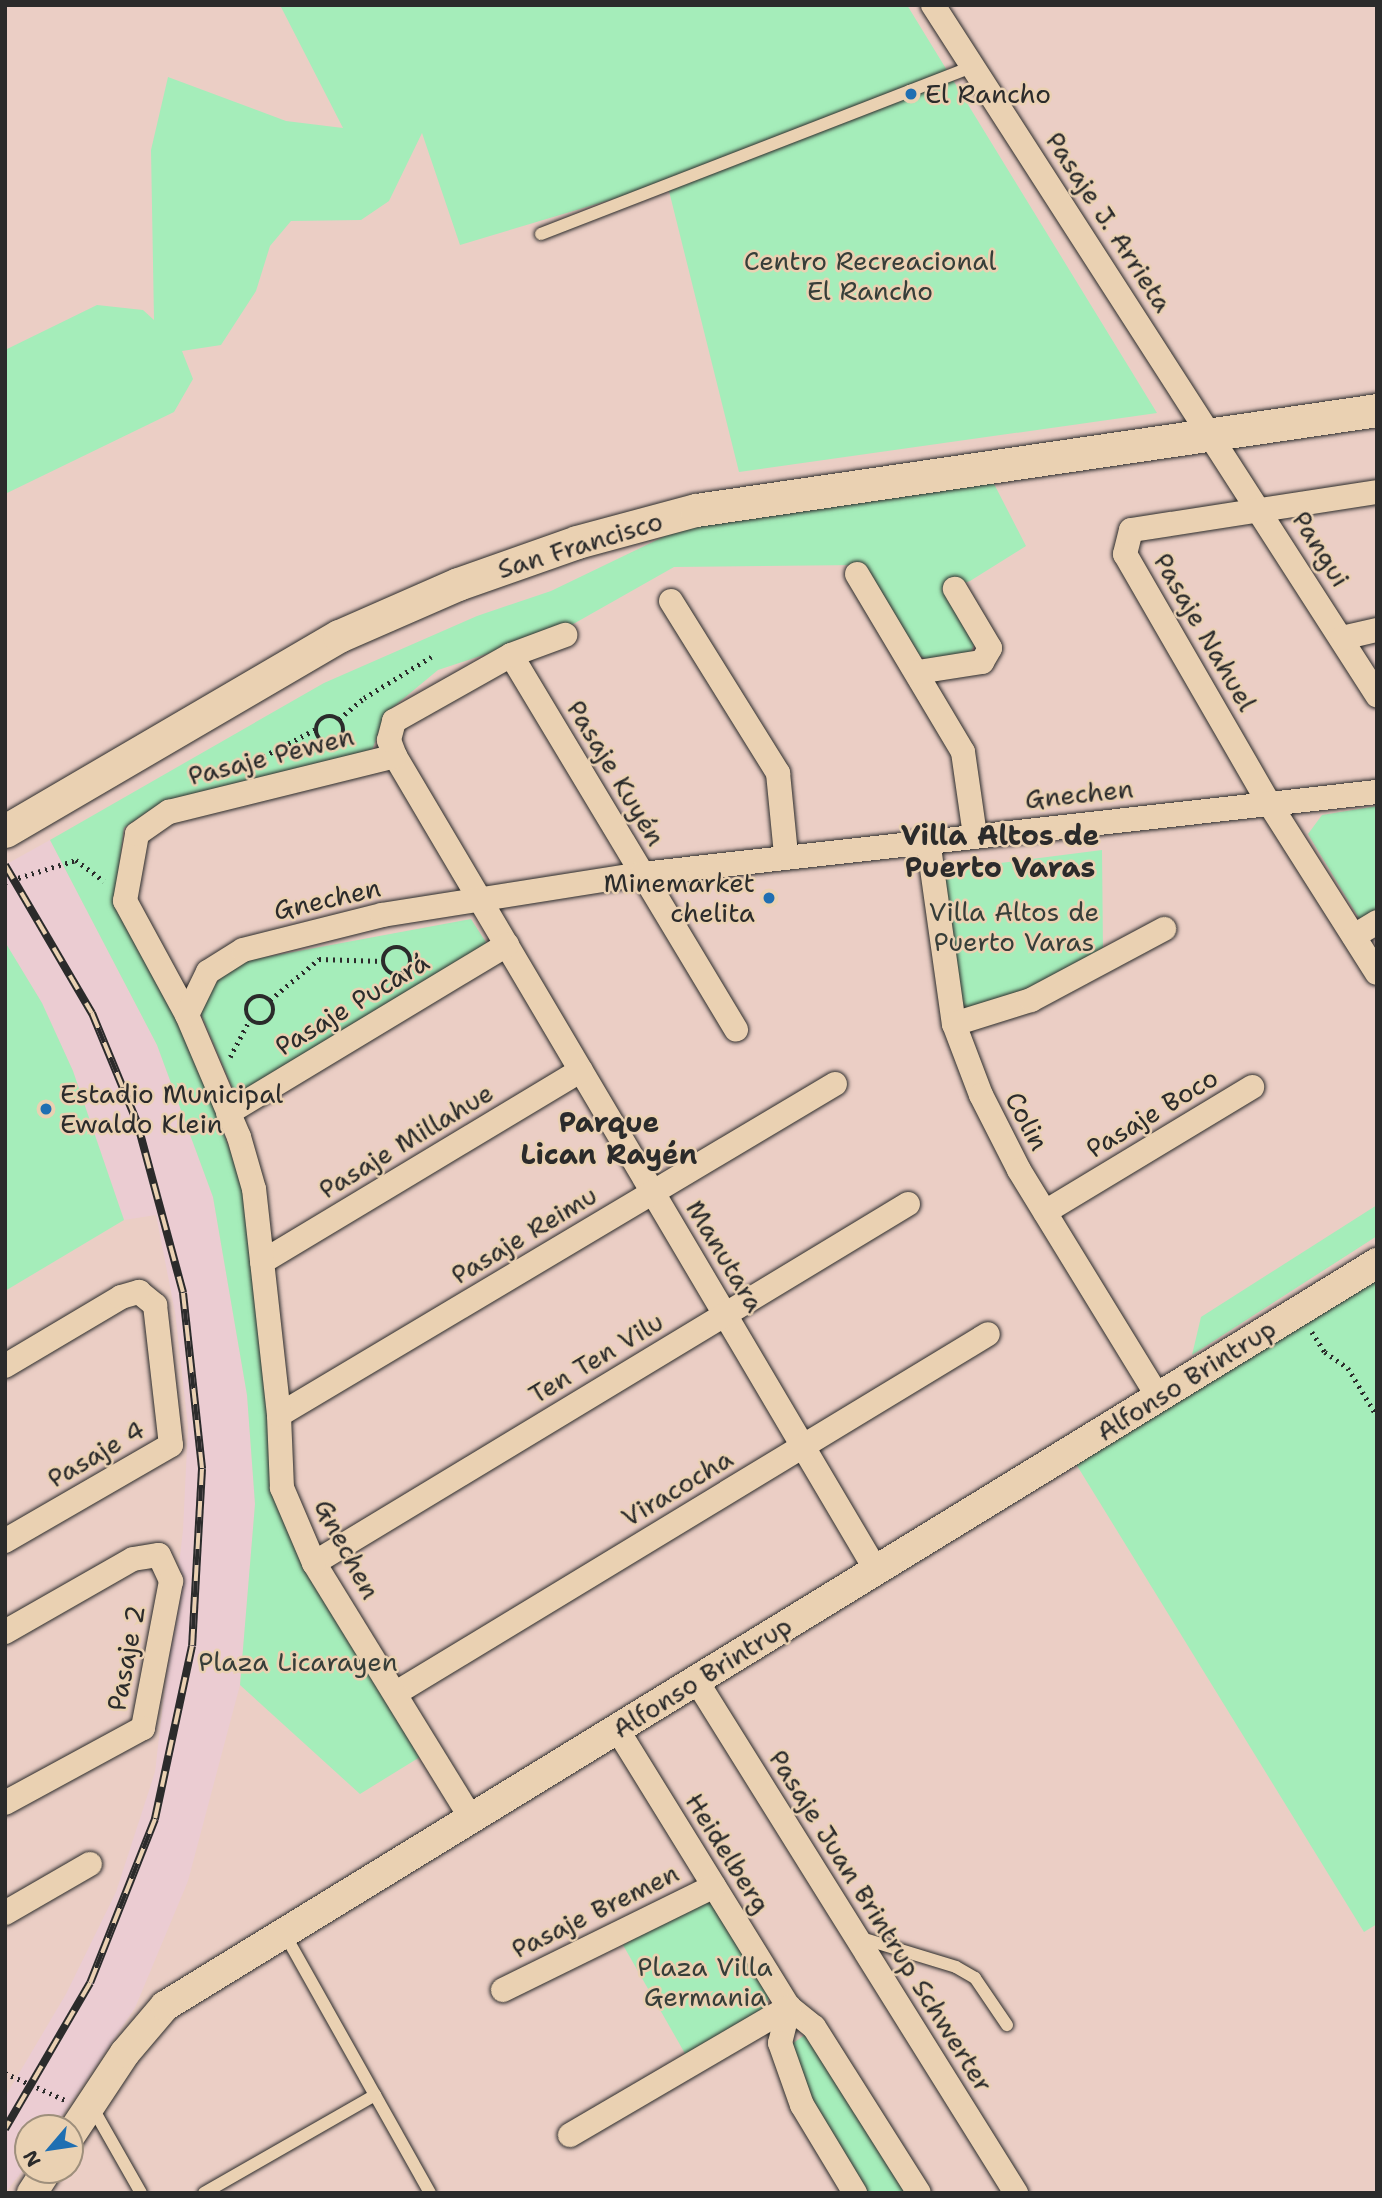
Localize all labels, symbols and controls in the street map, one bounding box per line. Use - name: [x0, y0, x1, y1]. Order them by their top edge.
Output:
- place label: El Rancho: [925, 78, 1051, 110]
- marker: El Rancho: [903, 86, 919, 102]
- street label: Pasaje J. Arrieta: [1039, 126, 1179, 318]
- park label: Centro Recreacional El Rancho: [744, 245, 996, 306]
- street label: San Francisco: [494, 505, 666, 585]
- street label: Pangui: [1286, 505, 1356, 593]
- street label: Pasaje Nahuel: [1147, 547, 1263, 717]
- street label: Pasaje Kuyén: [560, 695, 672, 851]
- street label: Pasaje Pewen: [185, 720, 357, 792]
- street label: Gnechen: [1023, 773, 1135, 815]
- district label: Villa Altos de Puerto Varas: [901, 818, 1099, 884]
- place label: Minemarket chelita: [604, 867, 755, 928]
- street label: Gnechen: [270, 872, 384, 926]
- marker: Minemarket chelita: [761, 890, 777, 906]
- park label: Villa Altos de Puerto Varas: [929, 896, 1099, 958]
- street label: Pasaje Pucará: [270, 946, 434, 1062]
- street label: Pasaje Boco: [1081, 1062, 1223, 1164]
- street label: Pasaje Millahue: [313, 1077, 499, 1205]
- place label: Estadio Municipal Ewaldo Klein: [60, 1078, 283, 1140]
- street label: Colin: [999, 1087, 1055, 1155]
- marker: Estadio Municipal Ewaldo Klein: [38, 1101, 54, 1117]
- district label: Parque Lican Rayén: [521, 1105, 697, 1171]
- street label: Pasaje Reimu: [445, 1179, 603, 1291]
- street label: Manutara: [679, 1194, 771, 1318]
- street label: Ten Ten Vilu: [523, 1306, 669, 1410]
- street label: Alfonso Brintrup: [1091, 1312, 1281, 1448]
- street label: Pasaje 4: [42, 1414, 150, 1494]
- street label: Viracocha: [616, 1443, 738, 1533]
- street label: Gnechen: [308, 1494, 386, 1604]
- street label: Pasaje 2: [100, 1603, 152, 1713]
- street label: Alfonso Brintrup: [607, 1609, 797, 1745]
- park label: Plaza Licarayen: [198, 1646, 398, 1678]
- street label: Pasaje Juan Brintrup Schwerter: [762, 1744, 1000, 2098]
- street label: Heidelberg: [679, 1787, 777, 1919]
- street label: Pasaje Bremen: [506, 1857, 684, 1965]
- park label: Plaza Villa Germania: [637, 1951, 773, 2012]
- north arrow: [14, 2114, 84, 2184]
- text: N: [17, 2146, 47, 2171]

